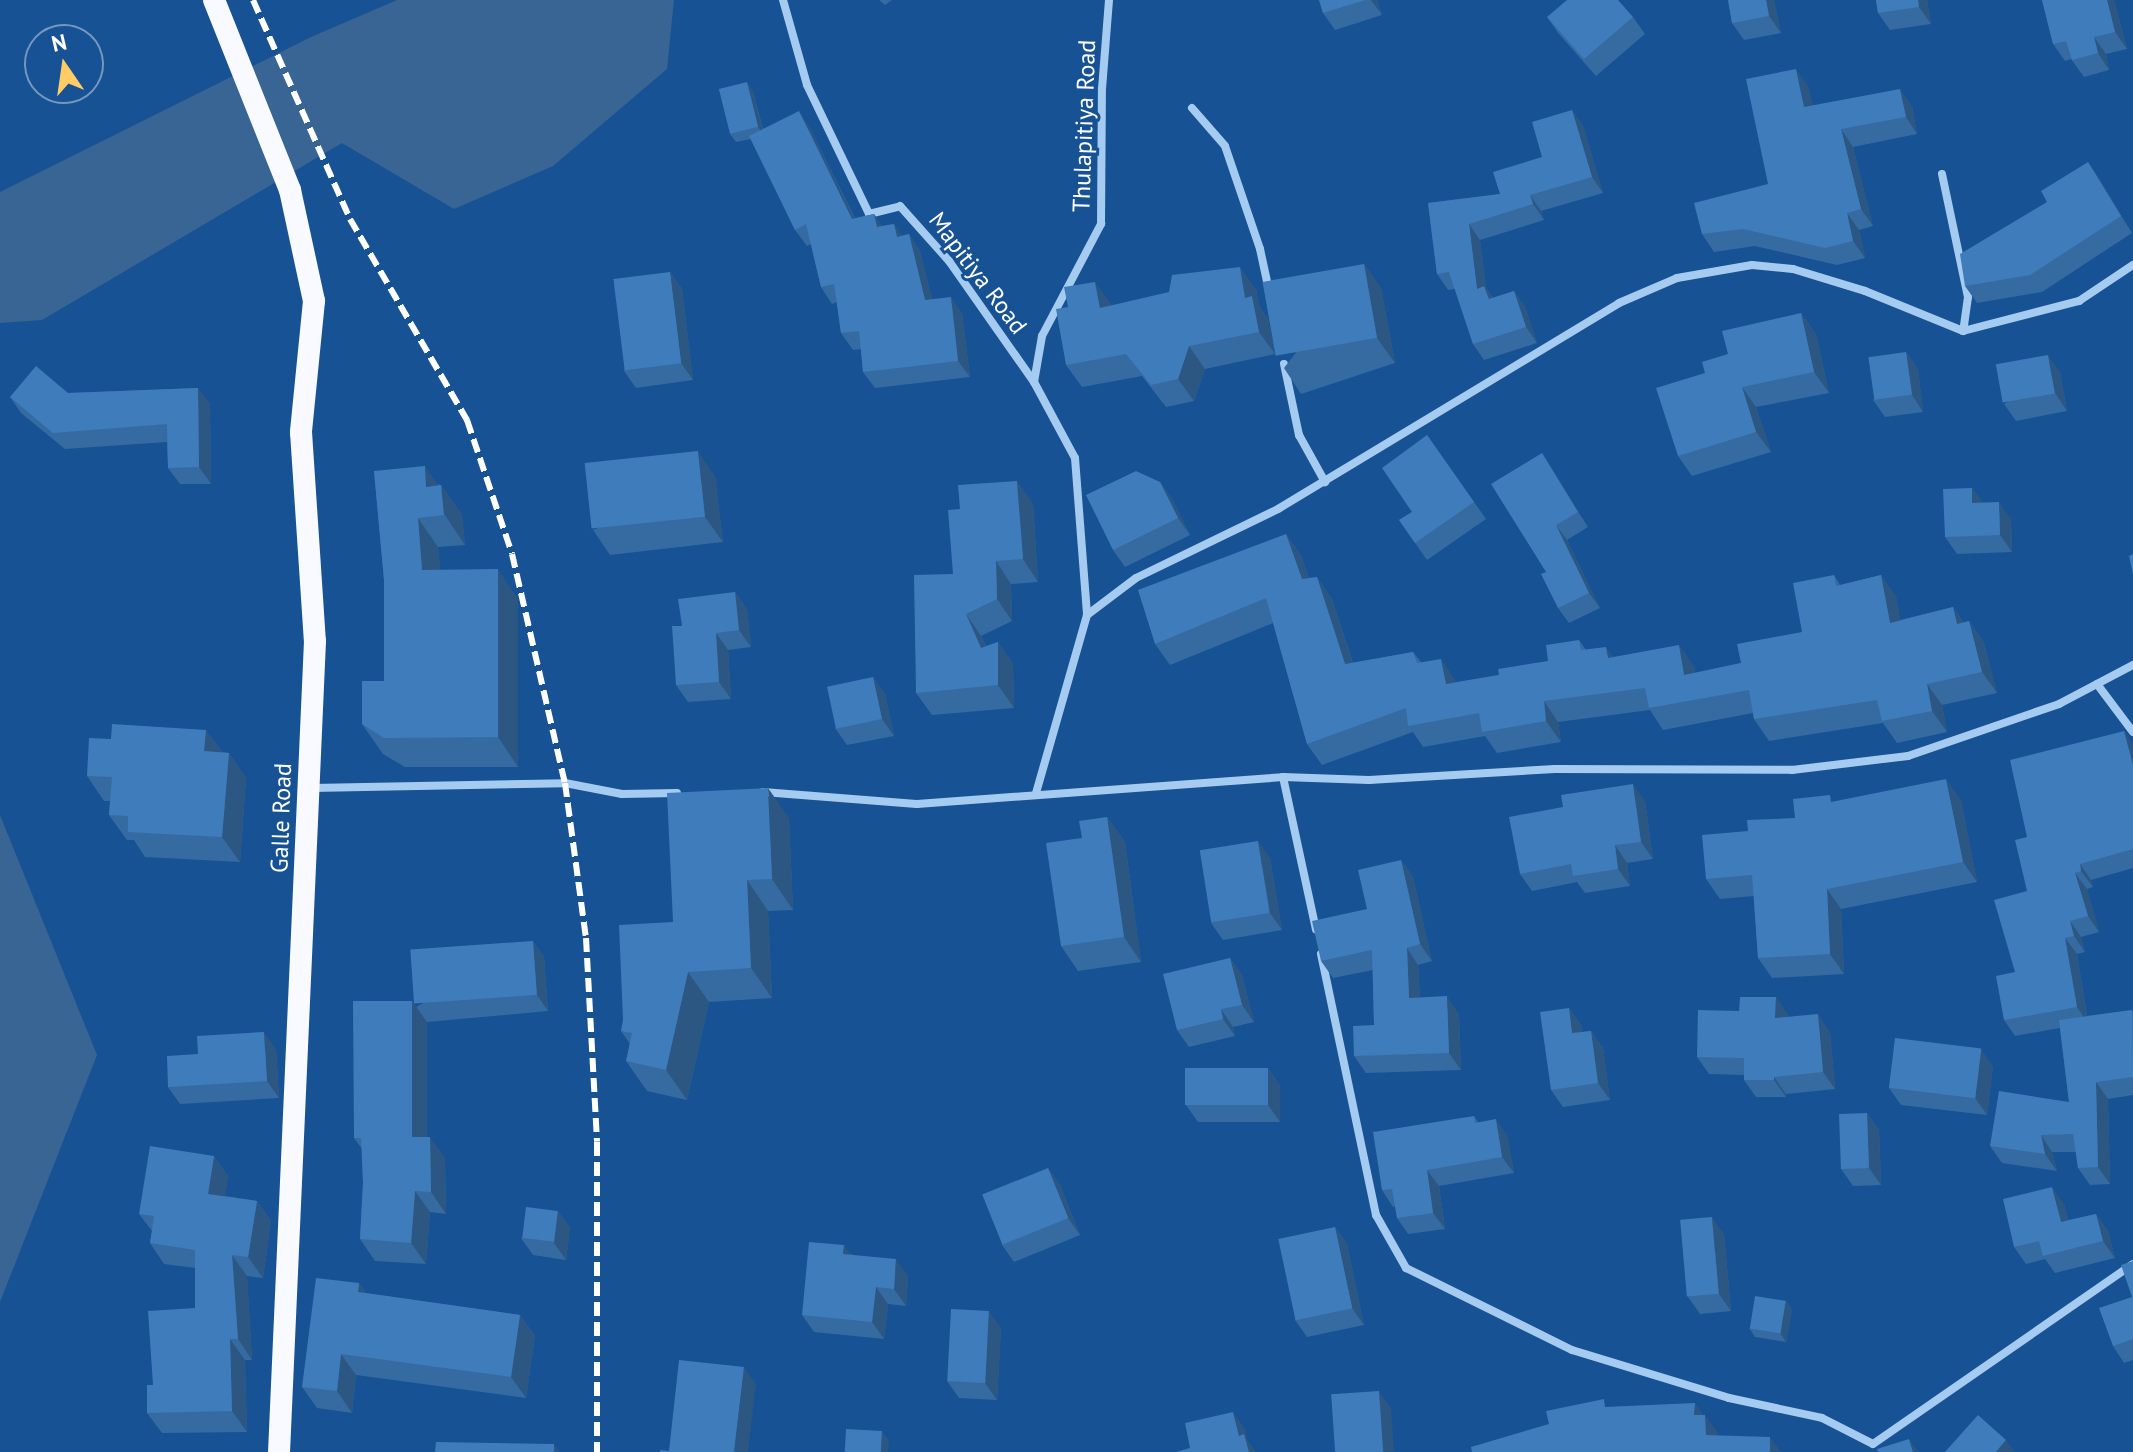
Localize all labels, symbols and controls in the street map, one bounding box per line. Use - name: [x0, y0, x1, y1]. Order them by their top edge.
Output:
- north arrow: [24, 24, 104, 104]
- text: N: [49, 27, 69, 58]
- street label: Thulapitiya Road: [1067, 39, 1101, 213]
- street label: Mapitiya Road: [923, 206, 1033, 340]
- street label: Galle Road: [265, 763, 297, 873]

